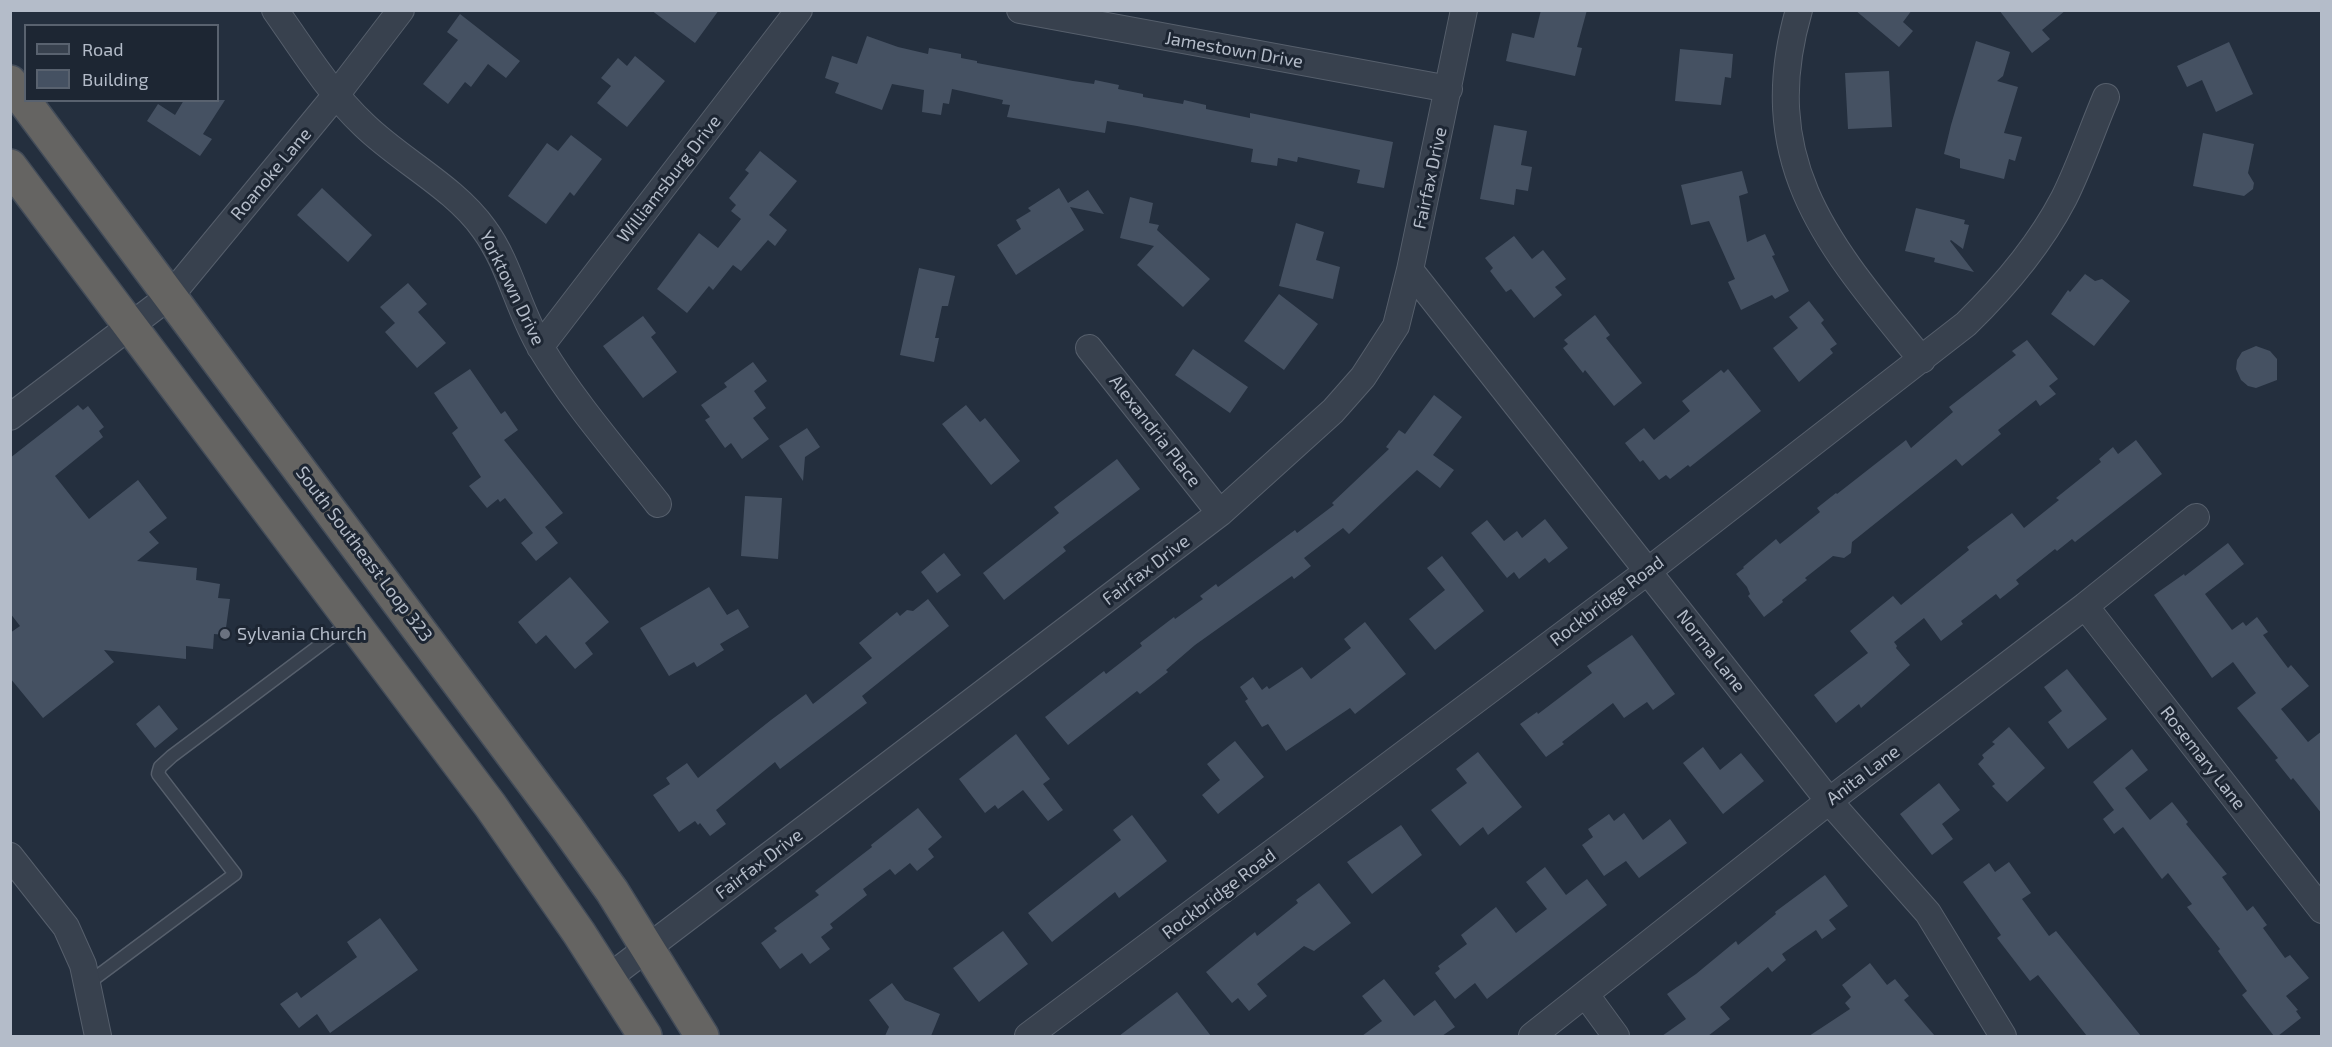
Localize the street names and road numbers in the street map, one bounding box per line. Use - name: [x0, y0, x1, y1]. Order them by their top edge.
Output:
- street label: Jamestown Drive: [1163, 27, 1305, 73]
- street label: Williamsburg Drive: [612, 111, 726, 247]
- street label: Roanoke Lane: [226, 124, 316, 224]
- street label: Fairfax Drive: [1409, 125, 1451, 231]
- street label: Yorktown Drive: [475, 227, 549, 349]
- street label: Alexandria Place: [1105, 371, 1205, 491]
- street label: South Southeast Loop 323: [291, 462, 437, 646]
- street label: Fairfax Drive: [1098, 530, 1194, 610]
- street label: Rockbridge Road: [1546, 551, 1668, 651]
- street label: Norma Lane: [1672, 605, 1750, 697]
- street label: Rosemary Lane: [2156, 702, 2250, 814]
- street label: Anita Lane: [1822, 740, 1904, 810]
- street label: Fairfax Drive: [711, 824, 807, 904]
- street label: Rockbridge Road: [1158, 844, 1280, 944]

